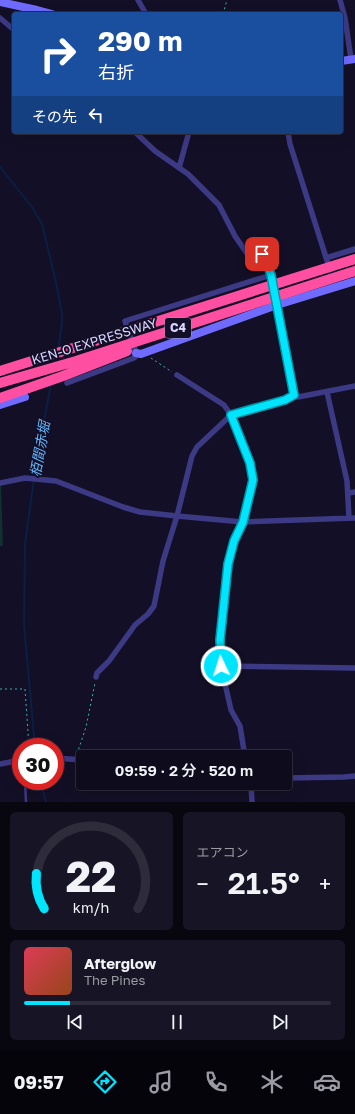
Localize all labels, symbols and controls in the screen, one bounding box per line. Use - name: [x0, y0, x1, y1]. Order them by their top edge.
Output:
- text: 290 m: [98, 24, 183, 57]
- icon: right: [32, 28, 84, 80]
- text: 右折: [98, 61, 134, 83]
- icon: left: [85, 104, 107, 126]
- text: その先: [32, 107, 77, 125]
- pin: [245, 237, 279, 271]
- icon: arrive: [251, 243, 273, 265]
- street label: KEN-O EXPRESSWAY: [29, 314, 159, 368]
- road number: C4: [165, 318, 191, 338]
- water label: 栢間赤堀: [26, 418, 53, 478]
- position arrow: [200, 645, 242, 687]
- speed limit sign: 30: [12, 738, 64, 790]
- text: 09:59 · 2 分 · 520 m: [115, 761, 253, 779]
- text: エアコン: [197, 844, 249, 860]
- text: 22: [66, 851, 117, 901]
- text: 21.5°: [228, 865, 300, 901]
- text: −: [197, 870, 209, 897]
- text: +: [319, 870, 331, 897]
- text: km/h: [73, 899, 109, 916]
- text: Afterglow: [84, 954, 156, 972]
- text: The Pines: [84, 972, 145, 988]
- icon: previous: [64, 1011, 86, 1033]
- icon: pause: [166, 1011, 188, 1033]
- icon: next: [269, 1011, 291, 1033]
- icon: directions: [91, 1068, 119, 1096]
- icon: music: [147, 1068, 175, 1096]
- icon: phone: [202, 1068, 230, 1096]
- icon: climate: [258, 1068, 286, 1096]
- icon: car: [313, 1068, 341, 1096]
- text: 09:57: [14, 1071, 63, 1093]

